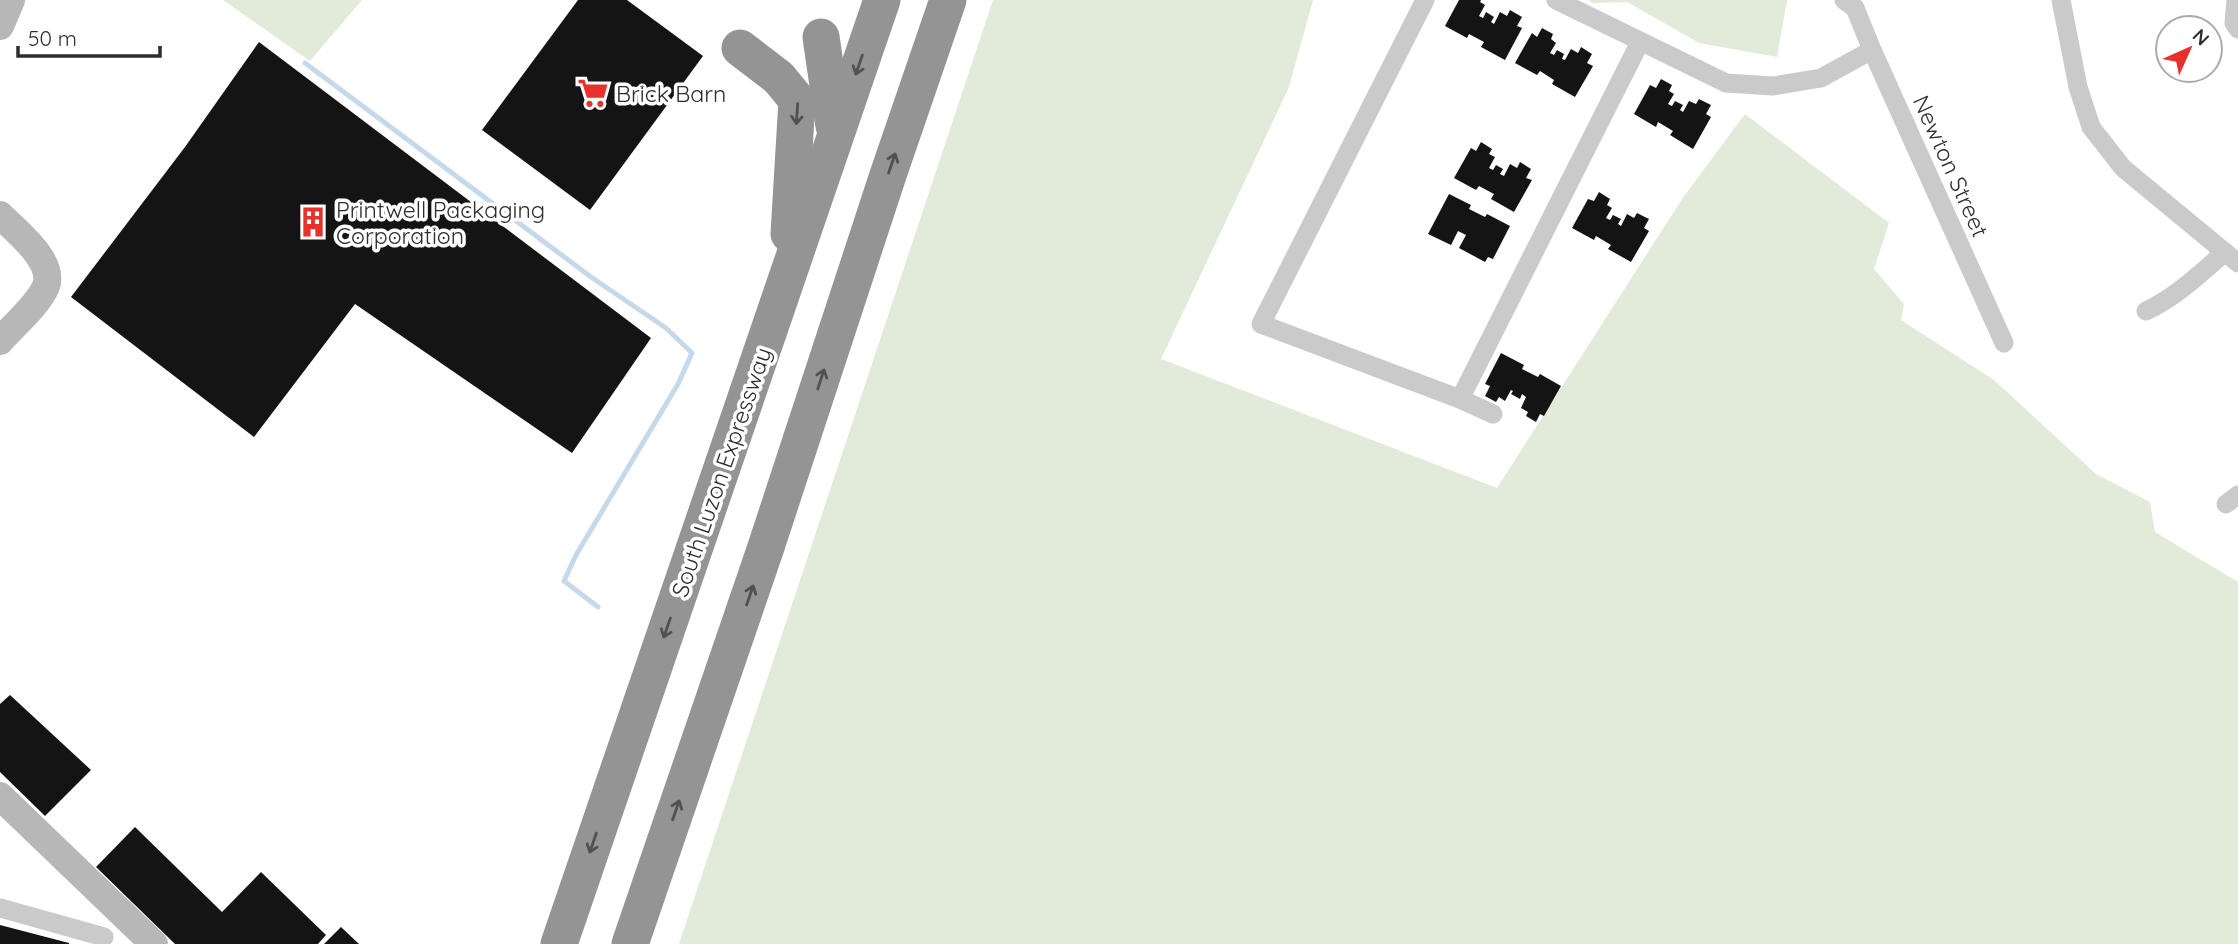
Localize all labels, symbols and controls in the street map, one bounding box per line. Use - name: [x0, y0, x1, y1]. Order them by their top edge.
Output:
- scale bar: [18, 14, 159, 58]
- north arrow: [2154, 14, 2224, 84]
- text: N: [2188, 24, 2214, 50]
- text: 50 m: [28, 25, 77, 51]
- one-way arrow: [852, 53, 864, 75]
- supermarket icon: Brick Barn: [576, 76, 610, 110]
- place label: Brick Barn: [616, 79, 726, 108]
- street label: Newton Street: [1907, 91, 1995, 242]
- one-way arrow: [790, 103, 803, 126]
- one-way arrow: [887, 152, 899, 174]
- place label: Printwell Packaging Corporation: [336, 195, 545, 250]
- building icon: Printwell Packaging Corporation: [296, 205, 330, 239]
- street label: South Luzon Expressway: [665, 343, 777, 601]
- one-way arrow: [816, 368, 829, 390]
- one-way arrow: [745, 584, 757, 606]
- one-way arrow: [660, 616, 672, 638]
- one-way arrow: [670, 799, 683, 821]
- one-way arrow: [586, 831, 598, 853]

